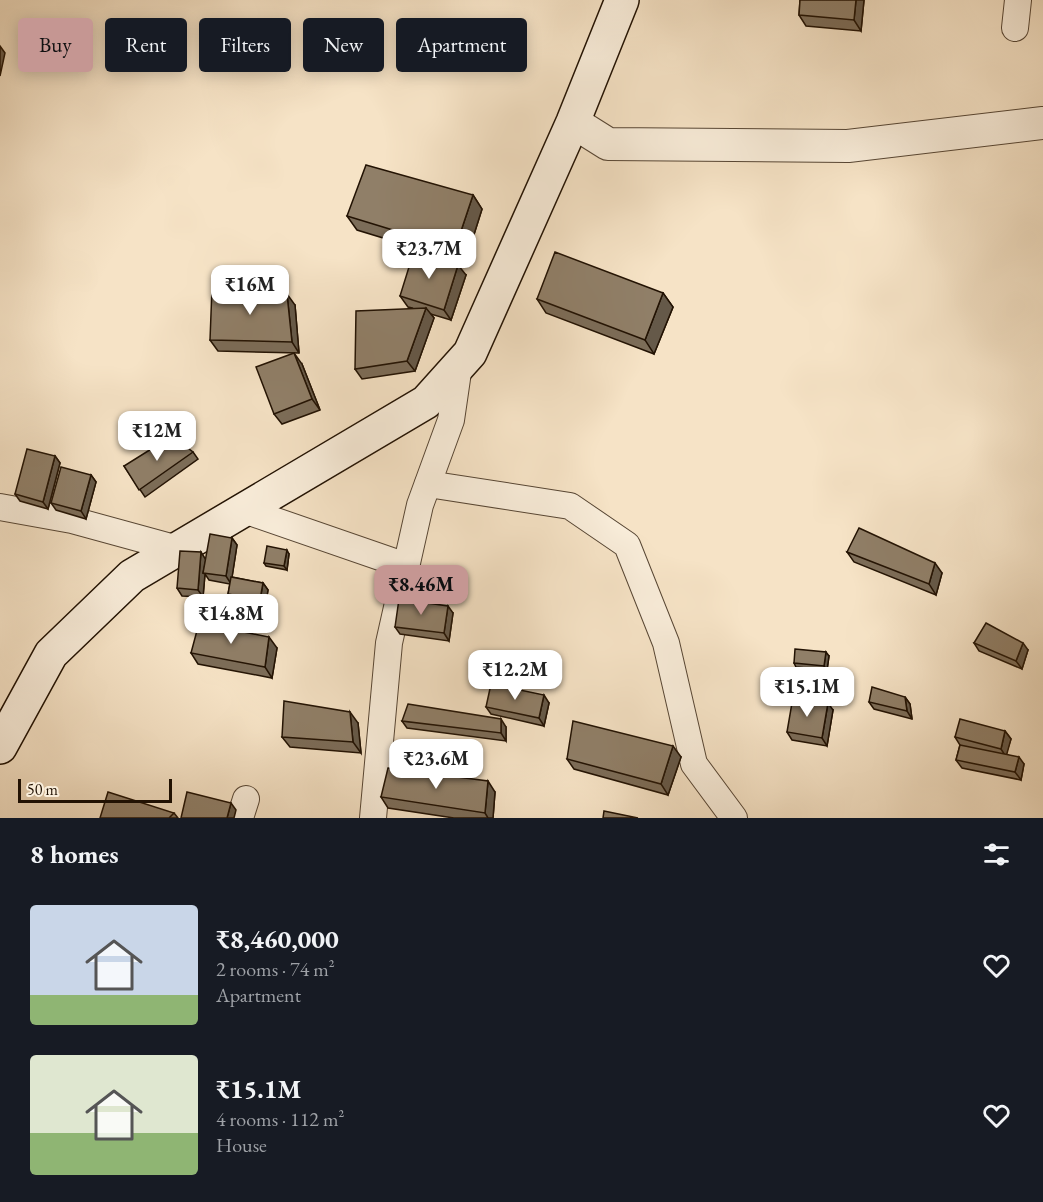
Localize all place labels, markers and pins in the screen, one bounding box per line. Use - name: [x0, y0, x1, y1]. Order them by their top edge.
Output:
- pin: ₹23.7M: [380, 229, 478, 280]
- pin: ₹16M: [214, 265, 286, 316]
- pin: ₹12M: [121, 411, 193, 462]
- pin: ₹8.46M: [372, 565, 470, 616]
- pin: ₹14.8M: [182, 594, 280, 645]
- pin: ₹12.2M: [466, 650, 564, 701]
- pin: ₹15.1M: [758, 667, 856, 718]
- pin: ₹23.6M: [387, 739, 485, 790]

